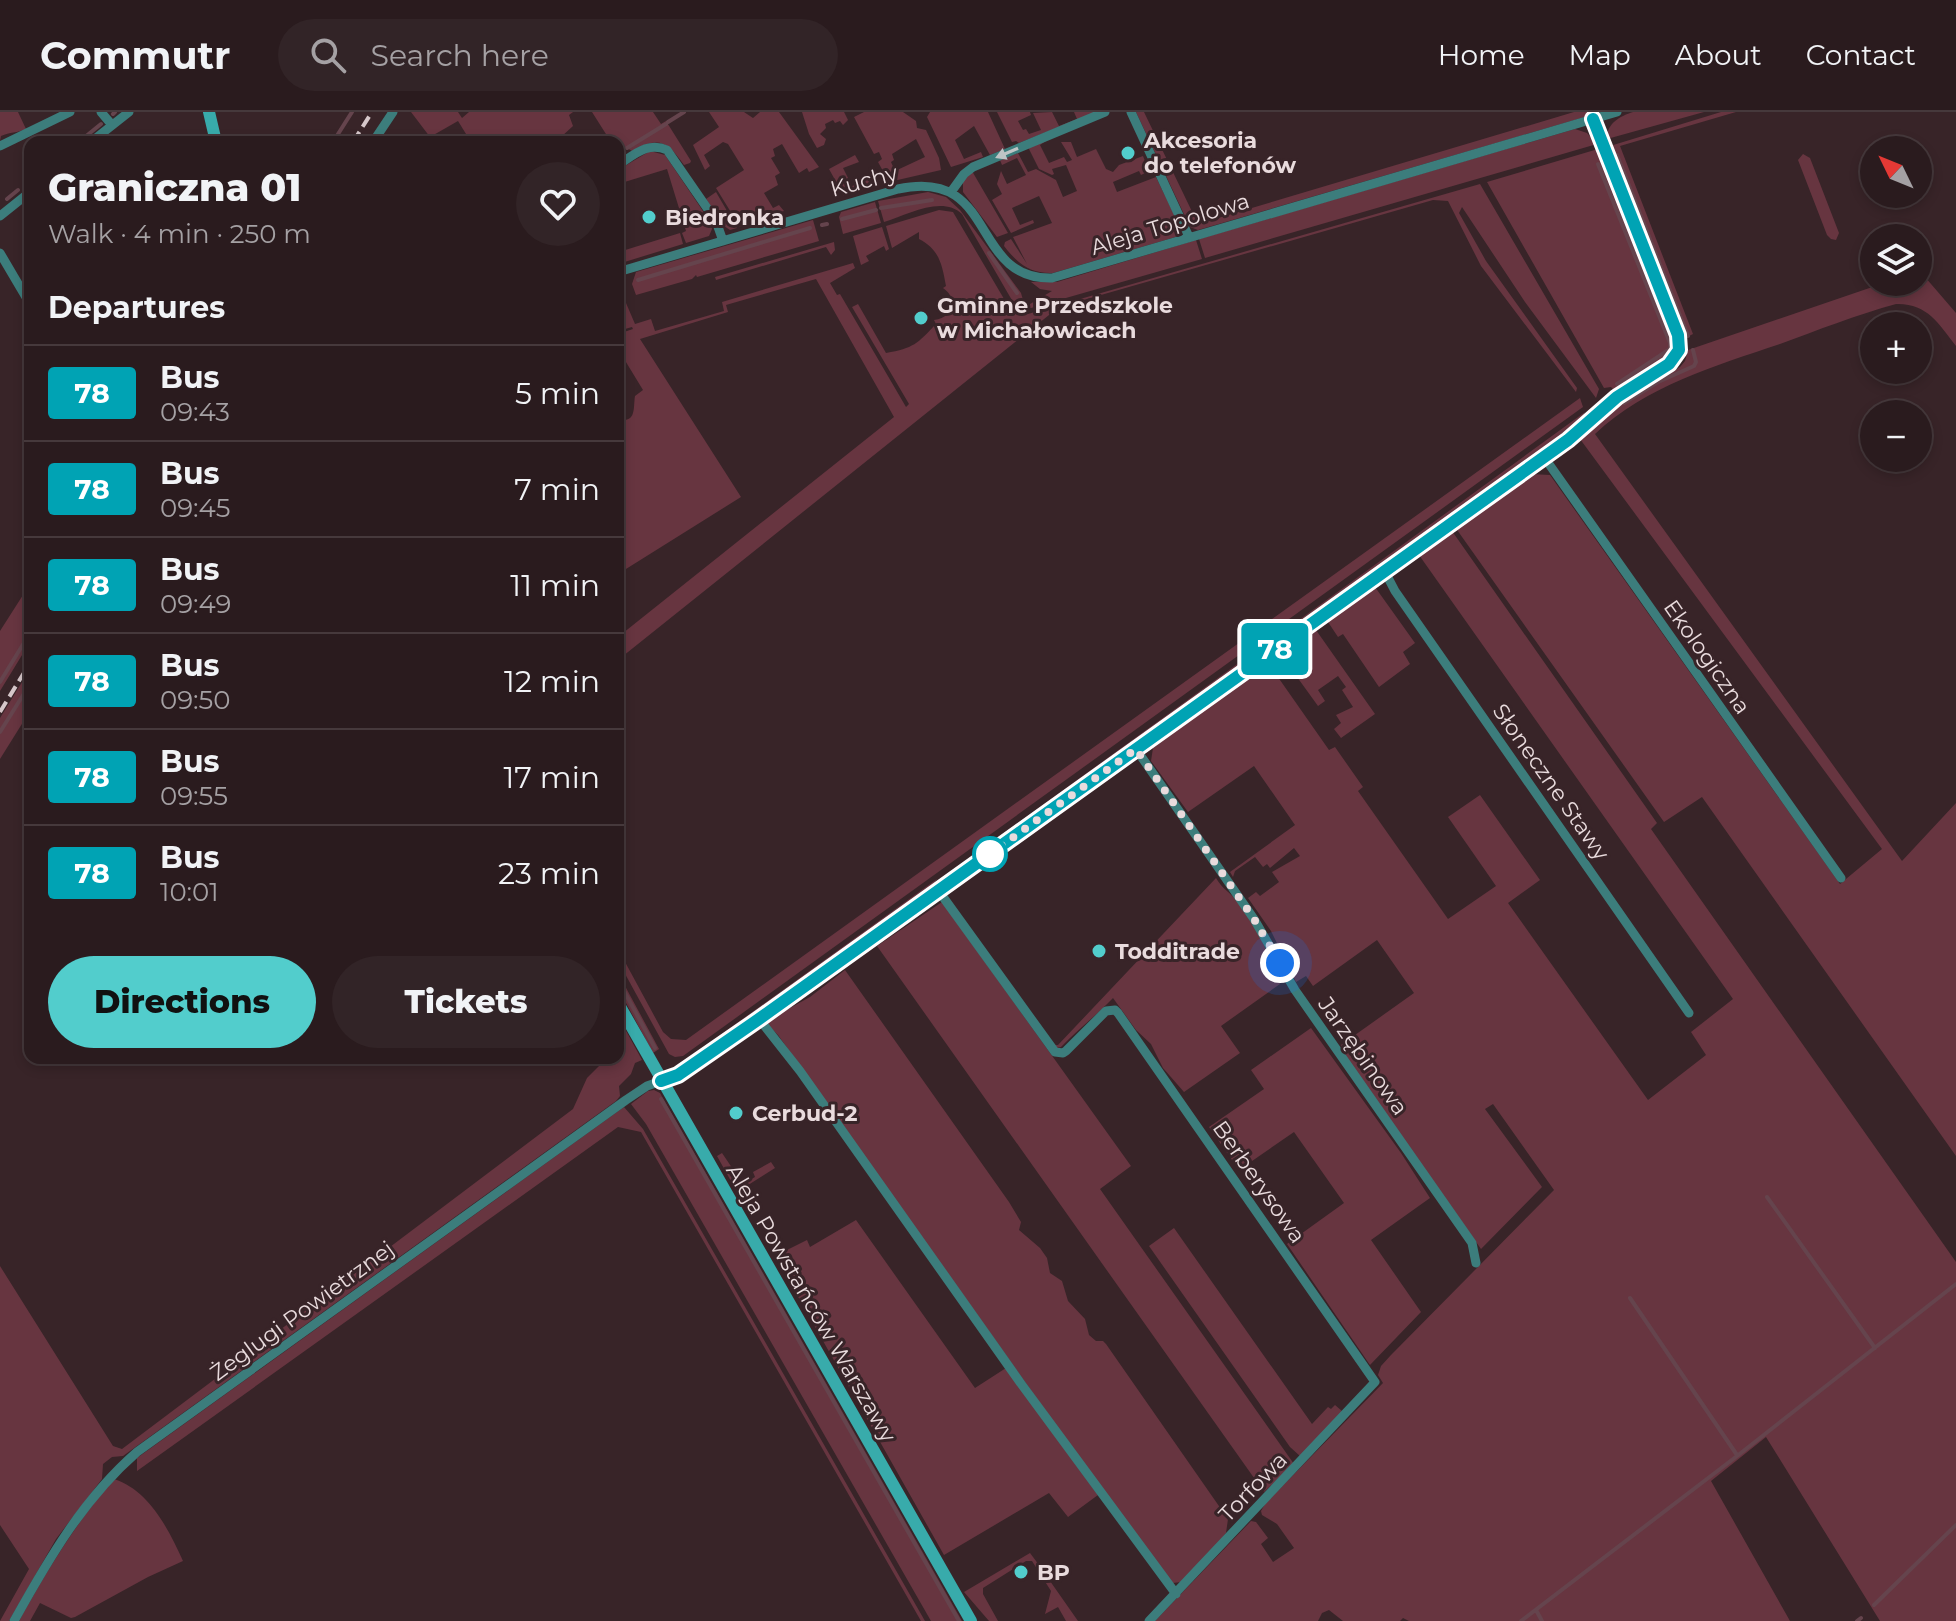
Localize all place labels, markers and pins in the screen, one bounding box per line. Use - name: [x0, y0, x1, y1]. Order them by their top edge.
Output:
- place label: Akcesoria do telefonów: [1143, 127, 1297, 179]
- marker: Akcesoria do telefonów: [1119, 144, 1137, 162]
- place label: Biedronka: [665, 204, 784, 231]
- marker: Biedronka: [640, 208, 658, 226]
- place label: Gminne Przedszkole w Michałowicach: [937, 292, 1173, 344]
- marker: Gminne Przedszkole w Michałowicach: [912, 309, 930, 327]
- unlabelled marker: [973, 837, 1007, 871]
- place label: Todditrade: [1115, 938, 1240, 965]
- marker: Todditrade: [1090, 942, 1108, 960]
- place label: Cerbud-2: [752, 1100, 857, 1127]
- marker: Cerbud-2: [727, 1104, 745, 1122]
- place label: BP: [1037, 1559, 1070, 1586]
- marker: BP: [1012, 1563, 1030, 1581]

